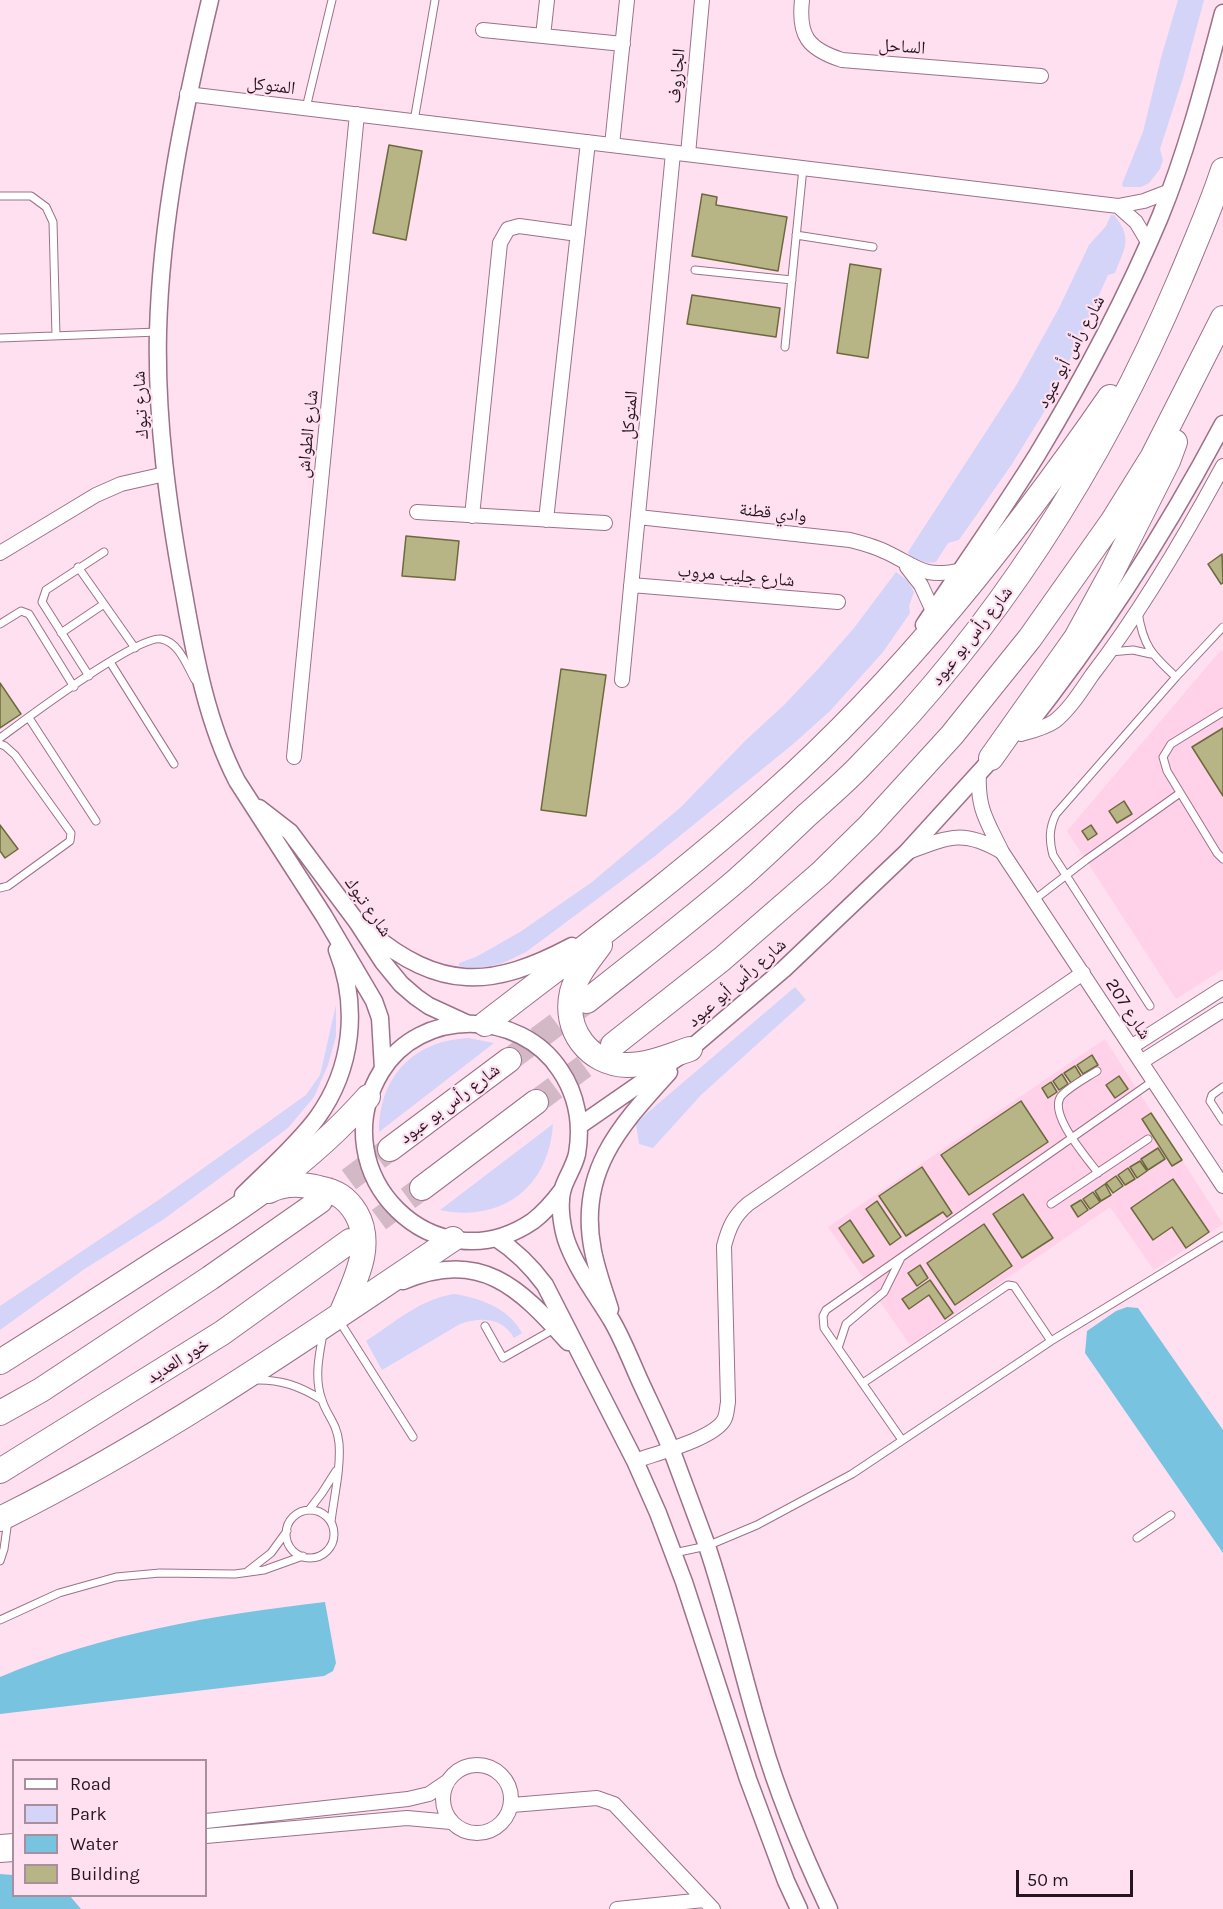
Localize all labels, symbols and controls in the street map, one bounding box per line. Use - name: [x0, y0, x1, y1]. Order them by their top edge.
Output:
- street label: الساحل: [878, 35, 926, 59]
- street label: الجاروف: [664, 48, 690, 104]
- street label: المتوكل: [246, 72, 296, 100]
- street label: شارع رأس أبو عبود: [1032, 292, 1110, 412]
- street label: شارع تبوك: [128, 370, 154, 440]
- street label: شارع الطواش: [293, 389, 323, 479]
- street label: المتوكل: [617, 390, 643, 440]
- street label: وادي قطنة: [738, 499, 808, 527]
- street label: شارع جليب مروب: [676, 560, 796, 592]
- street label: شارع رأس بو عبود: [927, 582, 1017, 690]
- street label: شارع تبوك: [340, 873, 396, 941]
- street label: شارع رأس أبو عبود: [683, 934, 791, 1032]
- street label: شارع 207: [1100, 975, 1156, 1043]
- street label: شارع رأس بو عبود: [396, 1059, 504, 1149]
- street label: خور العديد: [143, 1333, 213, 1389]
- legend: [12, 1759, 207, 1897]
- text: Road: [70, 1773, 111, 1795]
- text: Park: [70, 1803, 107, 1825]
- text: Water: [70, 1833, 118, 1855]
- scale bar: [1019, 1858, 1136, 1896]
- text: Building: [70, 1863, 140, 1885]
- text: 50 m: [1027, 1869, 1069, 1891]

